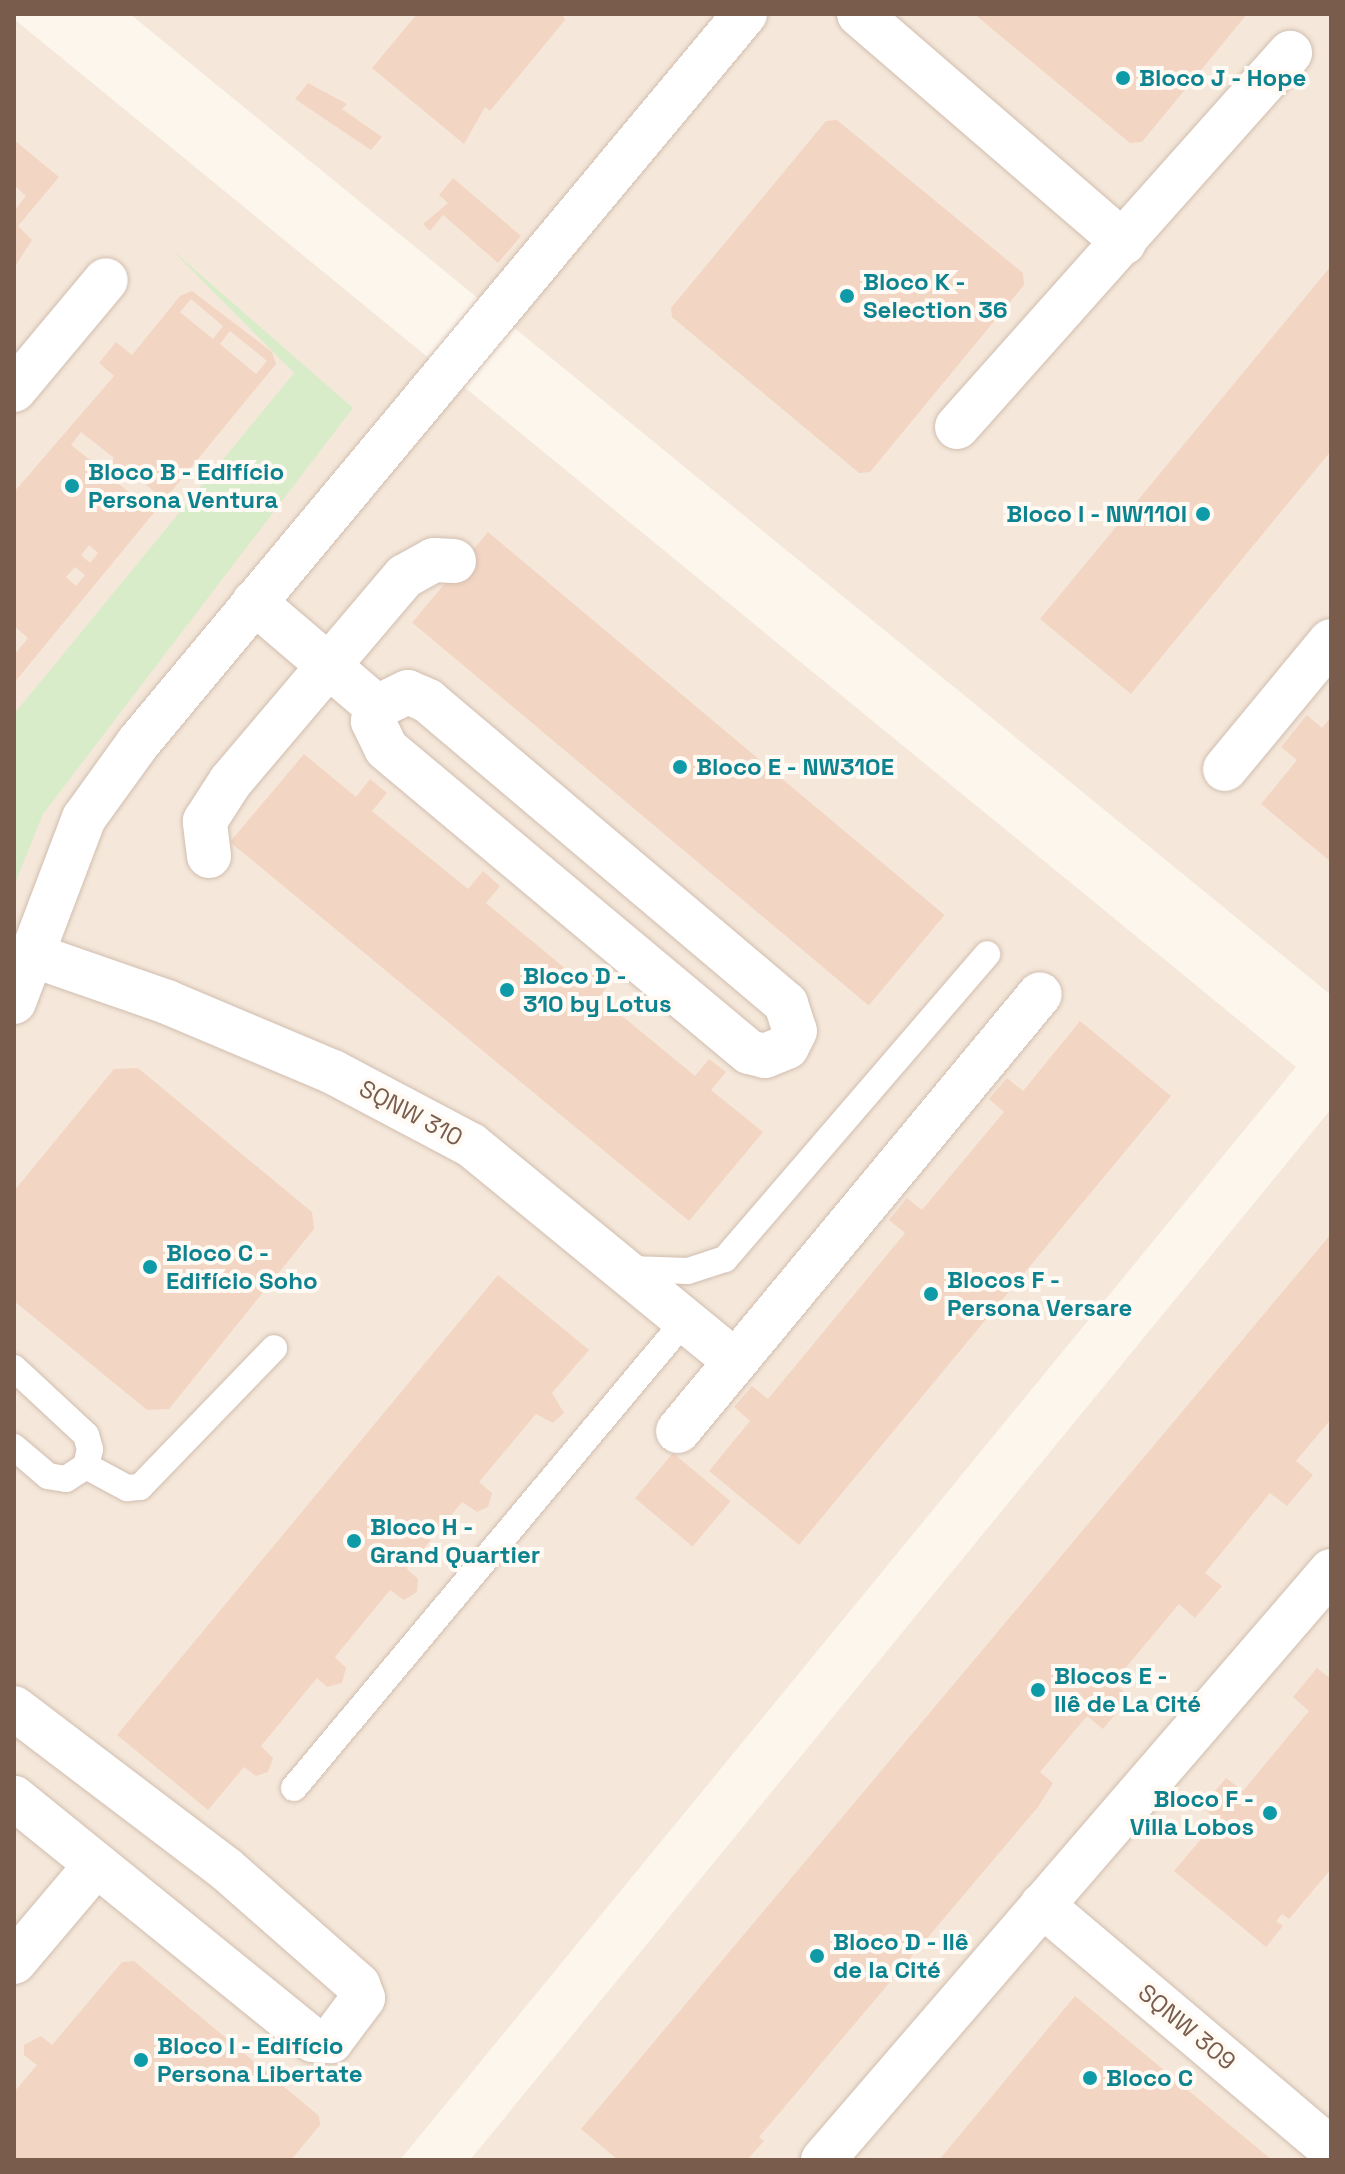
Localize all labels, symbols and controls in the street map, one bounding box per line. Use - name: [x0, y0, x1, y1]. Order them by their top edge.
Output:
- place label: Bloco J - Hope: [1139, 64, 1308, 92]
- marker: Bloco J - Hope: [1114, 69, 1132, 87]
- place label: Bloco K - Selection 36: [863, 268, 1008, 324]
- marker: Bloco K - Selection 36: [838, 287, 856, 305]
- place label: Bloco B - Edifício Persona Ventura: [88, 458, 285, 514]
- marker: Bloco B - Edifício Persona Ventura: [63, 477, 81, 495]
- place label: Bloco I - NW110I: [1005, 500, 1187, 528]
- marker: Bloco I - NW110I: [1194, 505, 1212, 523]
- place label: Bloco E - NW310E: [696, 753, 895, 781]
- marker: Bloco E - NW310E: [671, 758, 689, 776]
- place label: Bloco D - 310 by Lotus: [523, 962, 671, 1018]
- marker: Bloco D - 310 by Lotus: [498, 981, 516, 999]
- street label: SQNW 310: [354, 1074, 468, 1152]
- place label: Bloco C - Edifício Soho: [166, 1239, 318, 1295]
- marker: Bloco C - Edifício Soho: [141, 1258, 159, 1276]
- place label: Blocos F - Persona Versare: [947, 1266, 1133, 1322]
- marker: Blocos F - Persona Versare: [922, 1285, 940, 1303]
- place label: Bloco H - Grand Quartier: [370, 1513, 540, 1569]
- marker: Bloco H - Grand Quartier: [345, 1532, 363, 1550]
- place label: Blocos E - Ilê de La Cité: [1054, 1662, 1201, 1718]
- marker: Blocos E - Ilê de La Cité: [1029, 1681, 1047, 1699]
- place label: Bloco F - Villa Lobos: [1130, 1785, 1254, 1841]
- marker: Bloco F - Villa Lobos: [1261, 1804, 1279, 1822]
- place label: Bloco D - Ilê de la Cité: [833, 1928, 970, 1984]
- marker: Bloco D - Ilê de la Cité: [808, 1947, 826, 1965]
- street label: SQNW 309: [1132, 1978, 1242, 2076]
- place label: Bloco I - Edifício Persona Libertate: [157, 2032, 363, 2088]
- marker: Bloco I - Edifício Persona Libertate: [132, 2051, 150, 2069]
- place label: Bloco C: [1106, 2064, 1193, 2092]
- marker: Bloco C: [1081, 2069, 1099, 2087]

